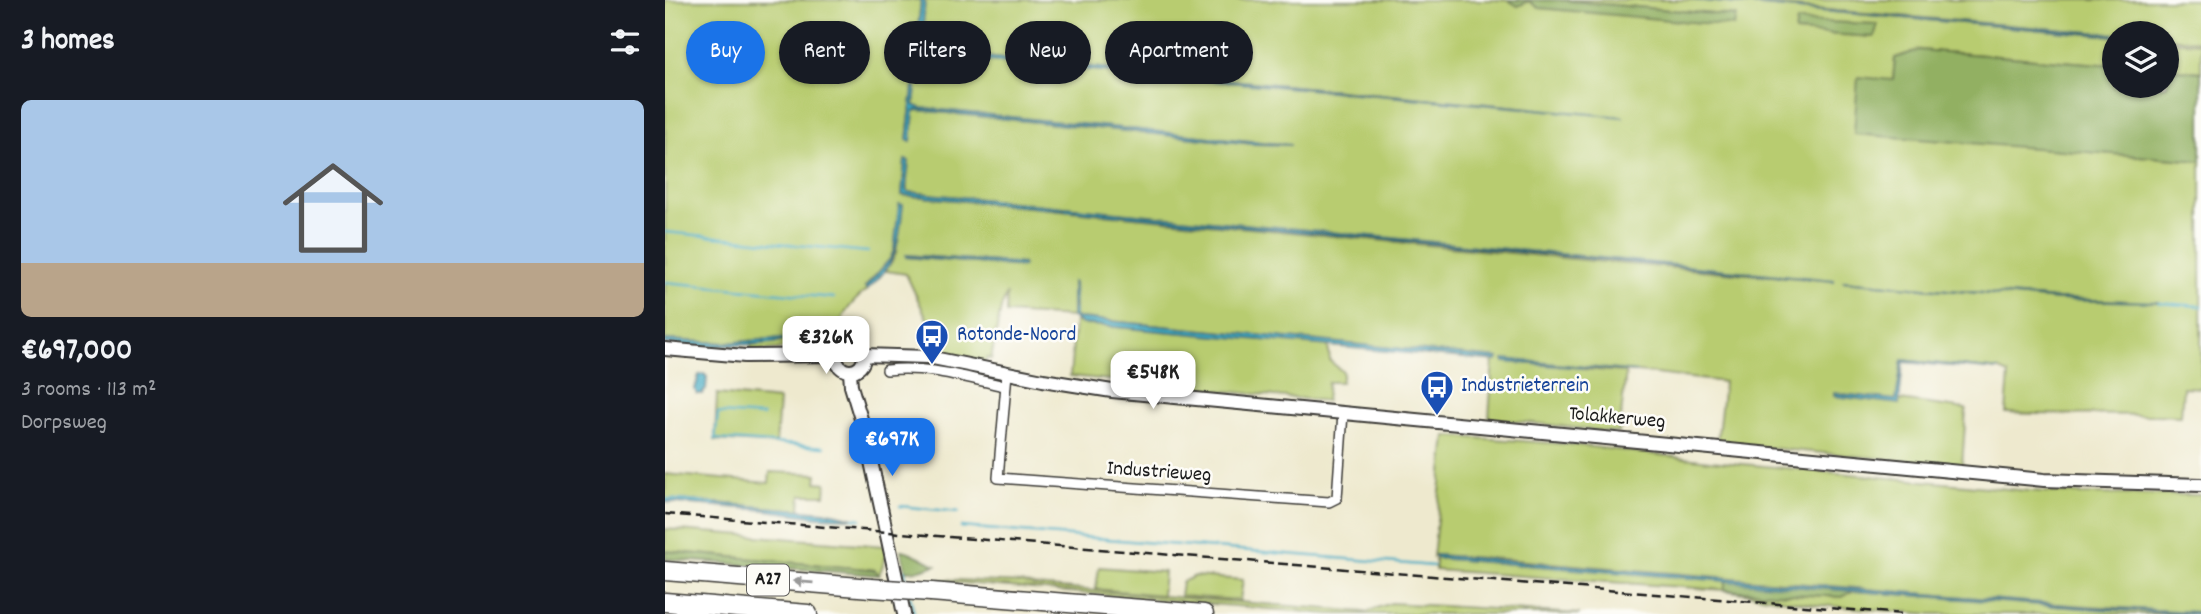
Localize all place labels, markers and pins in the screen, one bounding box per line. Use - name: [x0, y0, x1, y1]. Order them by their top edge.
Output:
- pin: €326K: [777, 316, 875, 376]
- bus stop icon: Rotonde-Noord: [913, 317, 951, 366]
- place label: Rotonde-Noord: [957, 321, 1076, 351]
- pin: €548K: [1104, 352, 1202, 411]
- bus stop icon: Industrieterrein: [1418, 368, 1456, 417]
- place label: Industrieterrein: [1461, 372, 1589, 402]
- pin: €697K: [843, 419, 941, 478]

